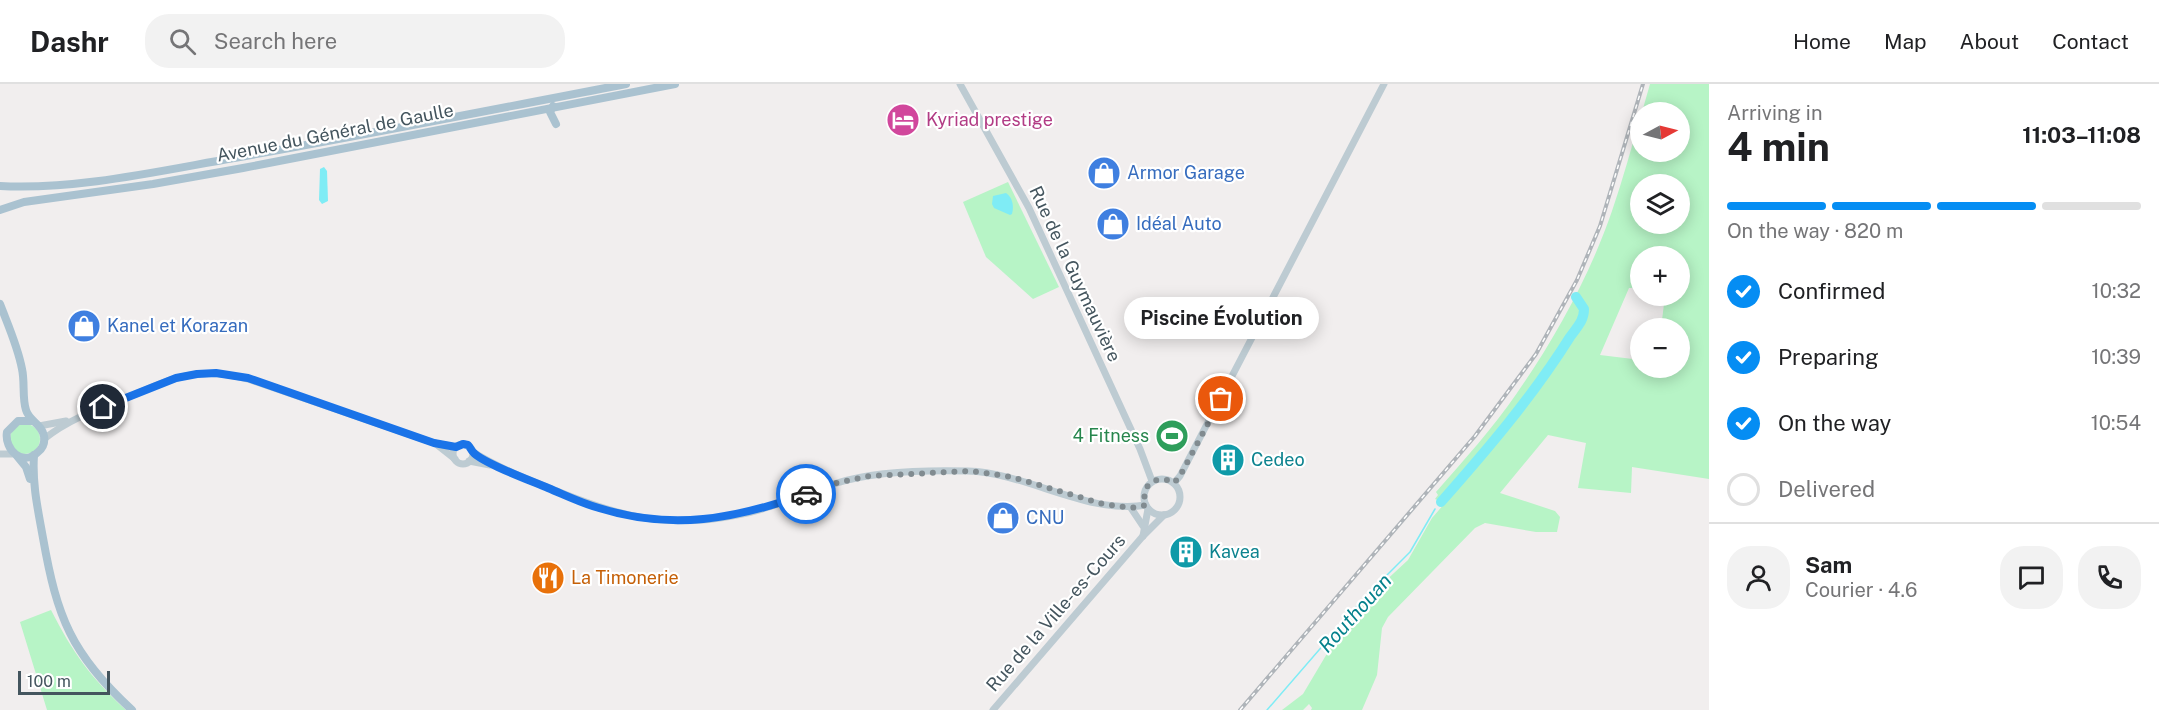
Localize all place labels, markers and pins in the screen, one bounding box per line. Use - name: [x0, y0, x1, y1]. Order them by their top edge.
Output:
- hotel icon: Kyriad prestige: [885, 102, 921, 138]
- place label: Kyriad prestige: [926, 109, 1053, 130]
- shop icon: Armor Garage: [1086, 155, 1122, 191]
- place label: Armor Garage: [1127, 162, 1245, 183]
- shop icon: Idéal Auto: [1095, 206, 1131, 242]
- place label: Idéal Auto: [1136, 213, 1222, 234]
- callout: Piscine Évolution: [1124, 297, 1318, 339]
- shop icon: Kanel et Korazan: [66, 308, 102, 344]
- place label: Kanel et Korazan: [107, 315, 248, 336]
- pin: [1195, 373, 1246, 424]
- pin: [77, 381, 128, 432]
- sports icon: 4 Fitness: [1154, 418, 1190, 454]
- place label: 4 Fitness: [1072, 425, 1149, 446]
- building icon: Cedeo: [1210, 442, 1246, 478]
- place label: Cedeo: [1251, 449, 1305, 470]
- shop icon: CNU: [985, 500, 1021, 536]
- place label: CNU: [1026, 507, 1064, 528]
- building icon: Kavea: [1168, 534, 1204, 570]
- place label: Kavea: [1209, 541, 1260, 562]
- restaurant icon: La Timonerie: [530, 560, 566, 596]
- place label: La Timonerie: [571, 567, 679, 588]

